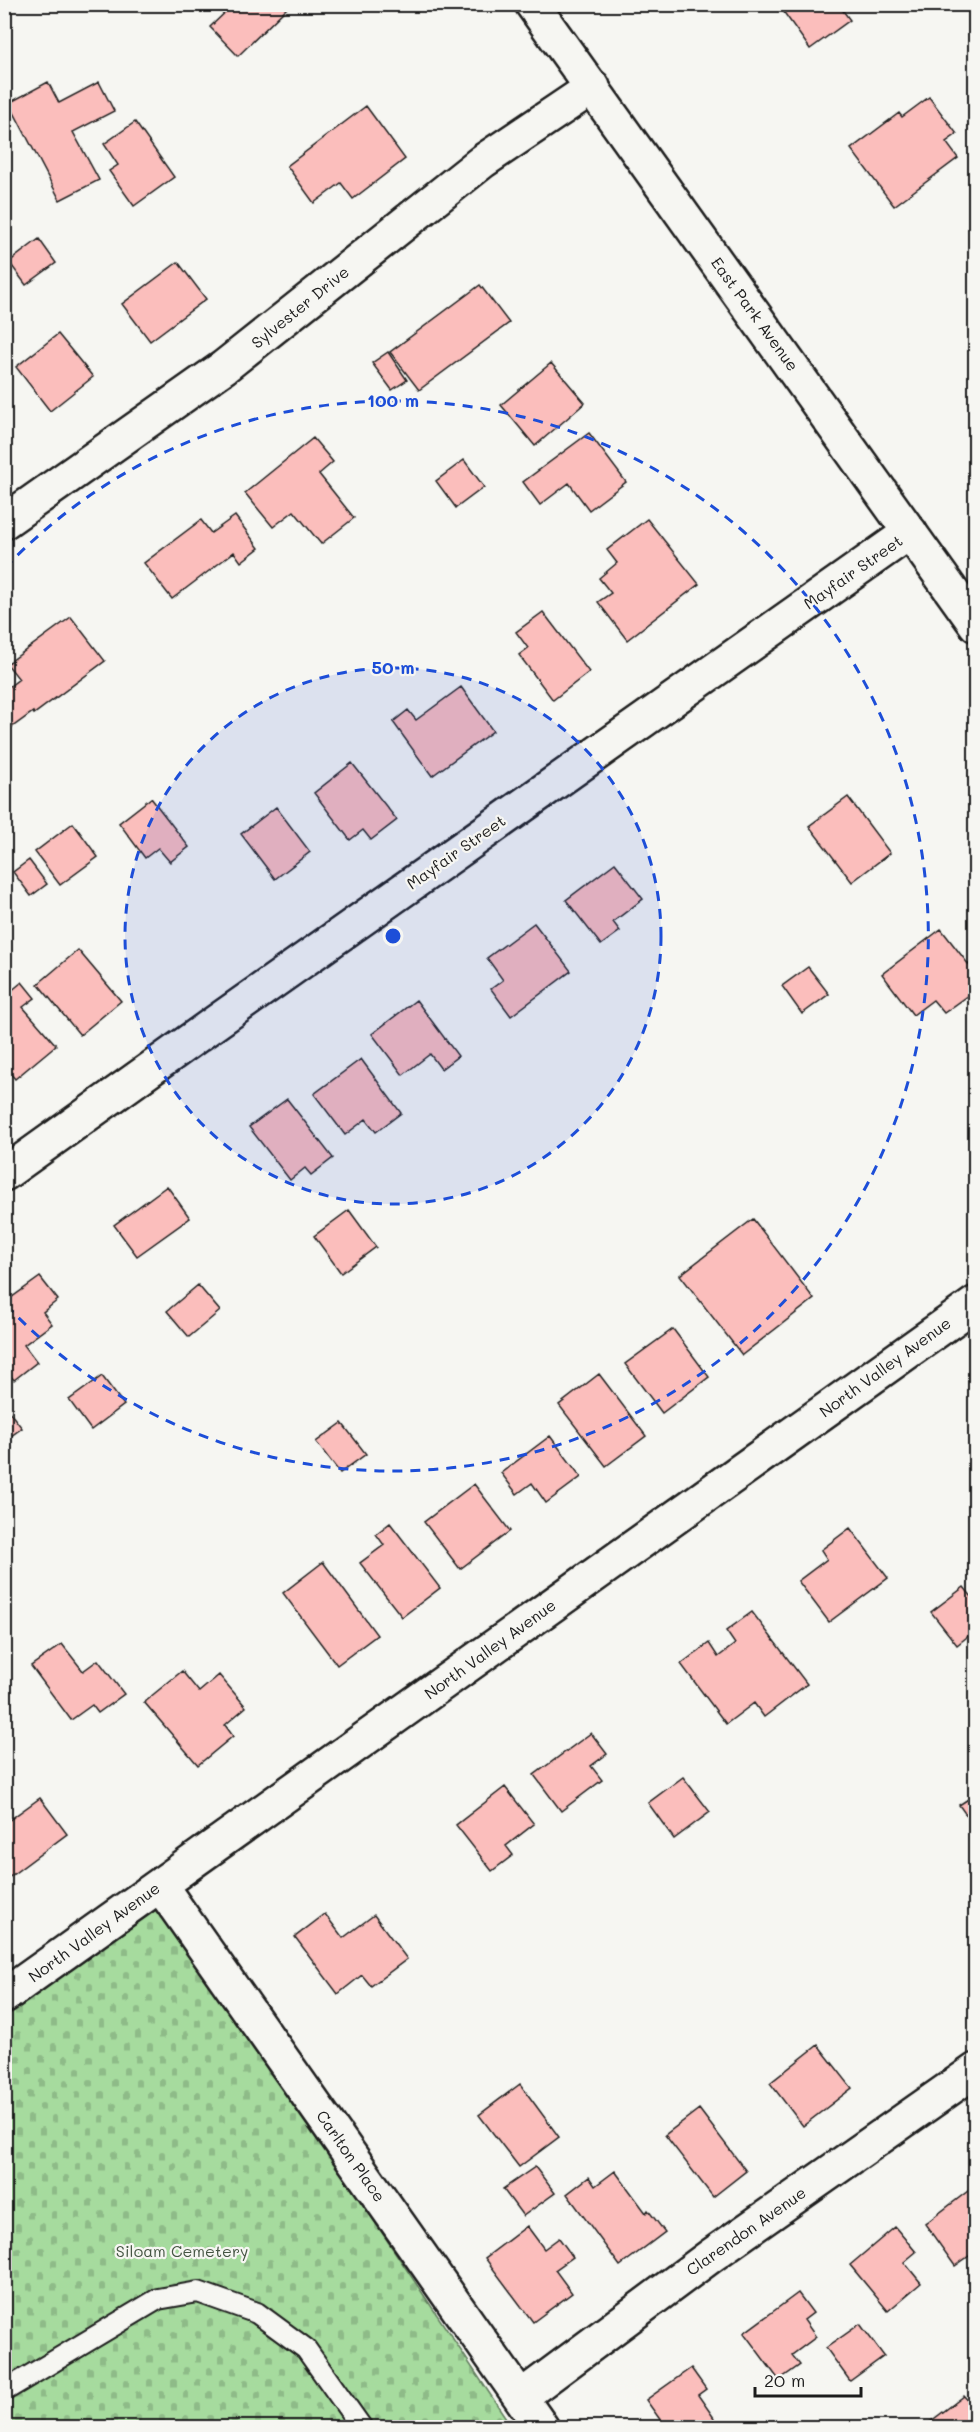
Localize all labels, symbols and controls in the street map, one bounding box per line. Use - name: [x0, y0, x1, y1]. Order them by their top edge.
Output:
- street label: East Park Avenue: [707, 253, 804, 375]
- street label: Sylvester Drive: [246, 261, 353, 353]
- text: 100 m: [367, 388, 419, 412]
- street label: Mayfair Street: [799, 530, 906, 614]
- text: 50 m: [372, 655, 414, 679]
- street label: Mayfair Street: [402, 810, 509, 894]
- centre of rings: [383, 926, 403, 946]
- street label: North Valley Avenue: [815, 1312, 955, 1421]
- street label: North Valley Avenue: [420, 1594, 560, 1703]
- street label: North Valley Avenue: [24, 1877, 164, 1986]
- street label: Carlton Place: [312, 2106, 391, 2206]
- street label: Clarendon Avenue: [682, 2181, 810, 2280]
- park label: Siloam Cemetery: [116, 2240, 248, 2261]
- scale bar: [755, 2360, 862, 2398]
- text: 20 m: [764, 2368, 805, 2392]

